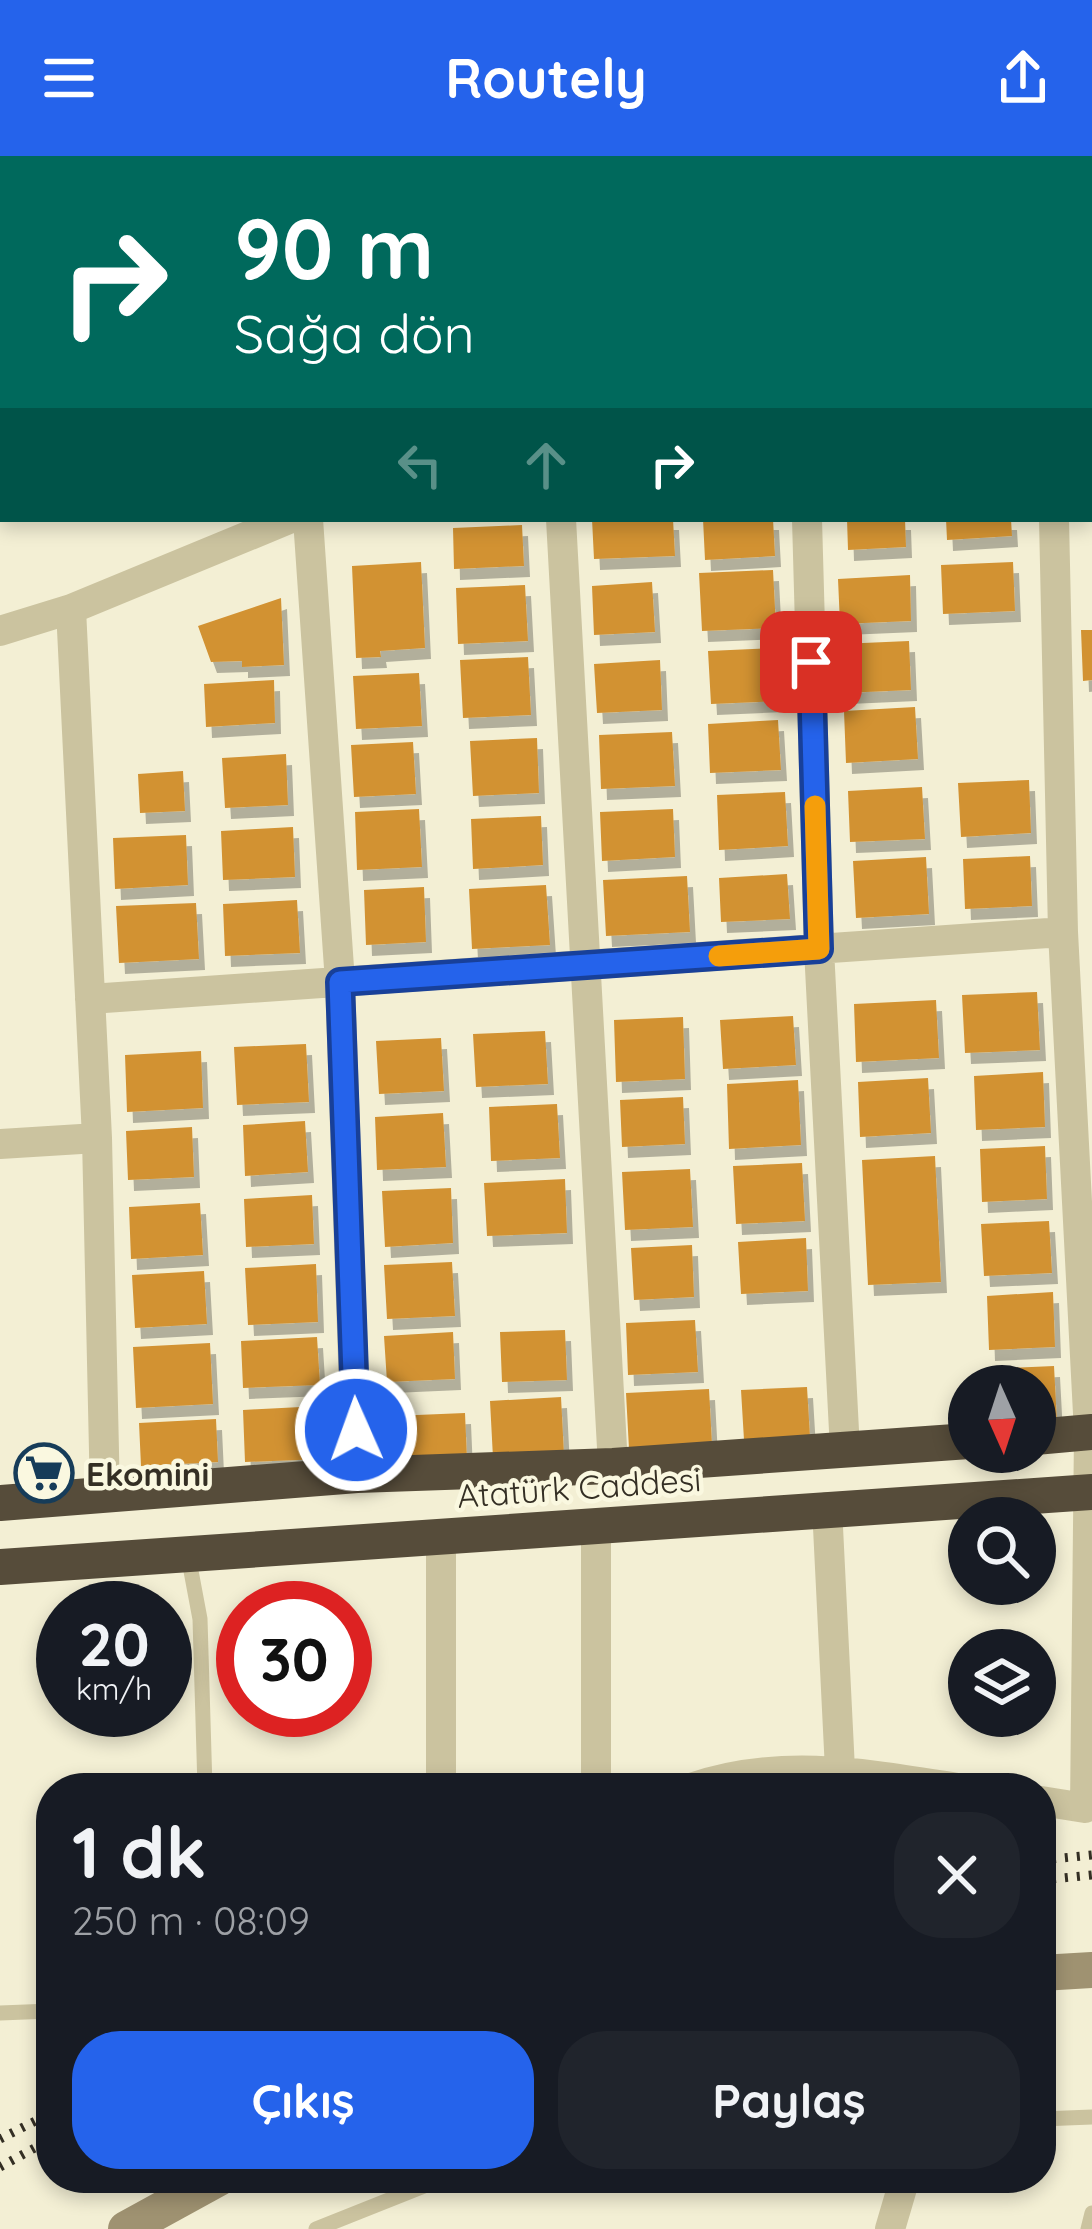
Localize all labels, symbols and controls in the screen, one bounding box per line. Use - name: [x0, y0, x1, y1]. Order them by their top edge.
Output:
- text: Routely: [445, 44, 647, 112]
- icon: menu: [36, 45, 102, 111]
- icon: share: [990, 45, 1056, 111]
- text: 90 m: [234, 195, 434, 300]
- icon: right: [36, 204, 192, 360]
- text: Sağa dön: [234, 299, 475, 367]
- icon: left: [387, 432, 453, 498]
- icon: ahead: [513, 432, 579, 498]
- icon: right: [639, 432, 705, 498]
- pin: [760, 611, 862, 713]
- icon: arrive: [778, 629, 844, 695]
- north arrow: [948, 1365, 1056, 1473]
- map controls: [948, 1365, 1056, 1737]
- position arrow: [293, 1367, 419, 1493]
- supermarket icon: Ekomini: [13, 1442, 75, 1504]
- place label: Ekomini: [86, 1453, 209, 1494]
- street label: Atatürk Caddesi: [456, 1458, 702, 1516]
- button: search: [948, 1497, 1056, 1605]
- speed limit sign: 30: [216, 1581, 372, 1737]
- text: 20: [79, 1606, 149, 1681]
- button: layers: [948, 1629, 1056, 1737]
- text: km/h: [76, 1670, 152, 1708]
- text: 1 dk: [72, 1806, 206, 1896]
- button: close: [894, 1812, 1020, 1938]
- text: 250 m · 08:09: [72, 1896, 310, 1945]
- button: Çıkış: [72, 2031, 534, 2169]
- button: Paylaş: [558, 2031, 1020, 2169]

